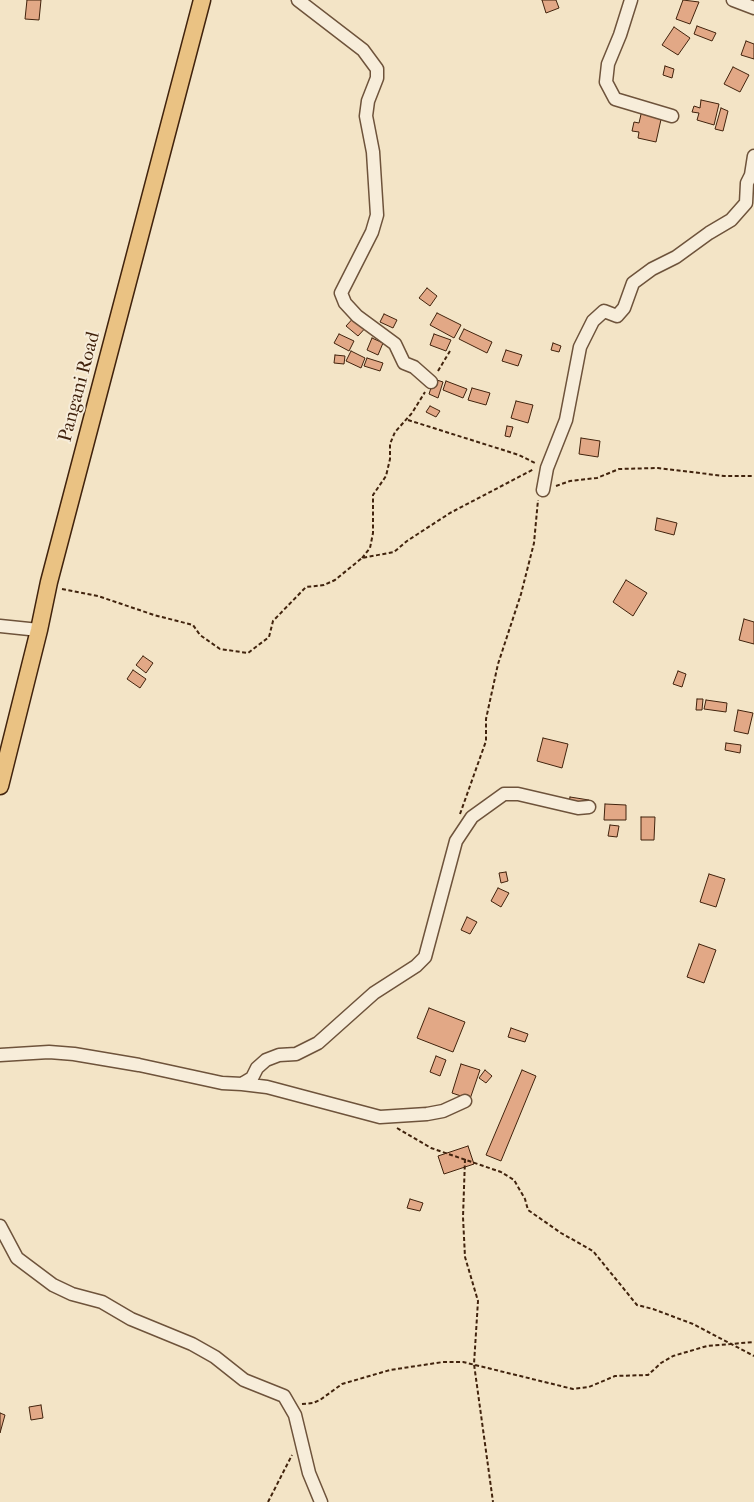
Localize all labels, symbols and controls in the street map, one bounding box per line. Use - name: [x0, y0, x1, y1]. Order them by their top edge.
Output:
- street label: Pangani Road: [54, 329, 106, 445]

